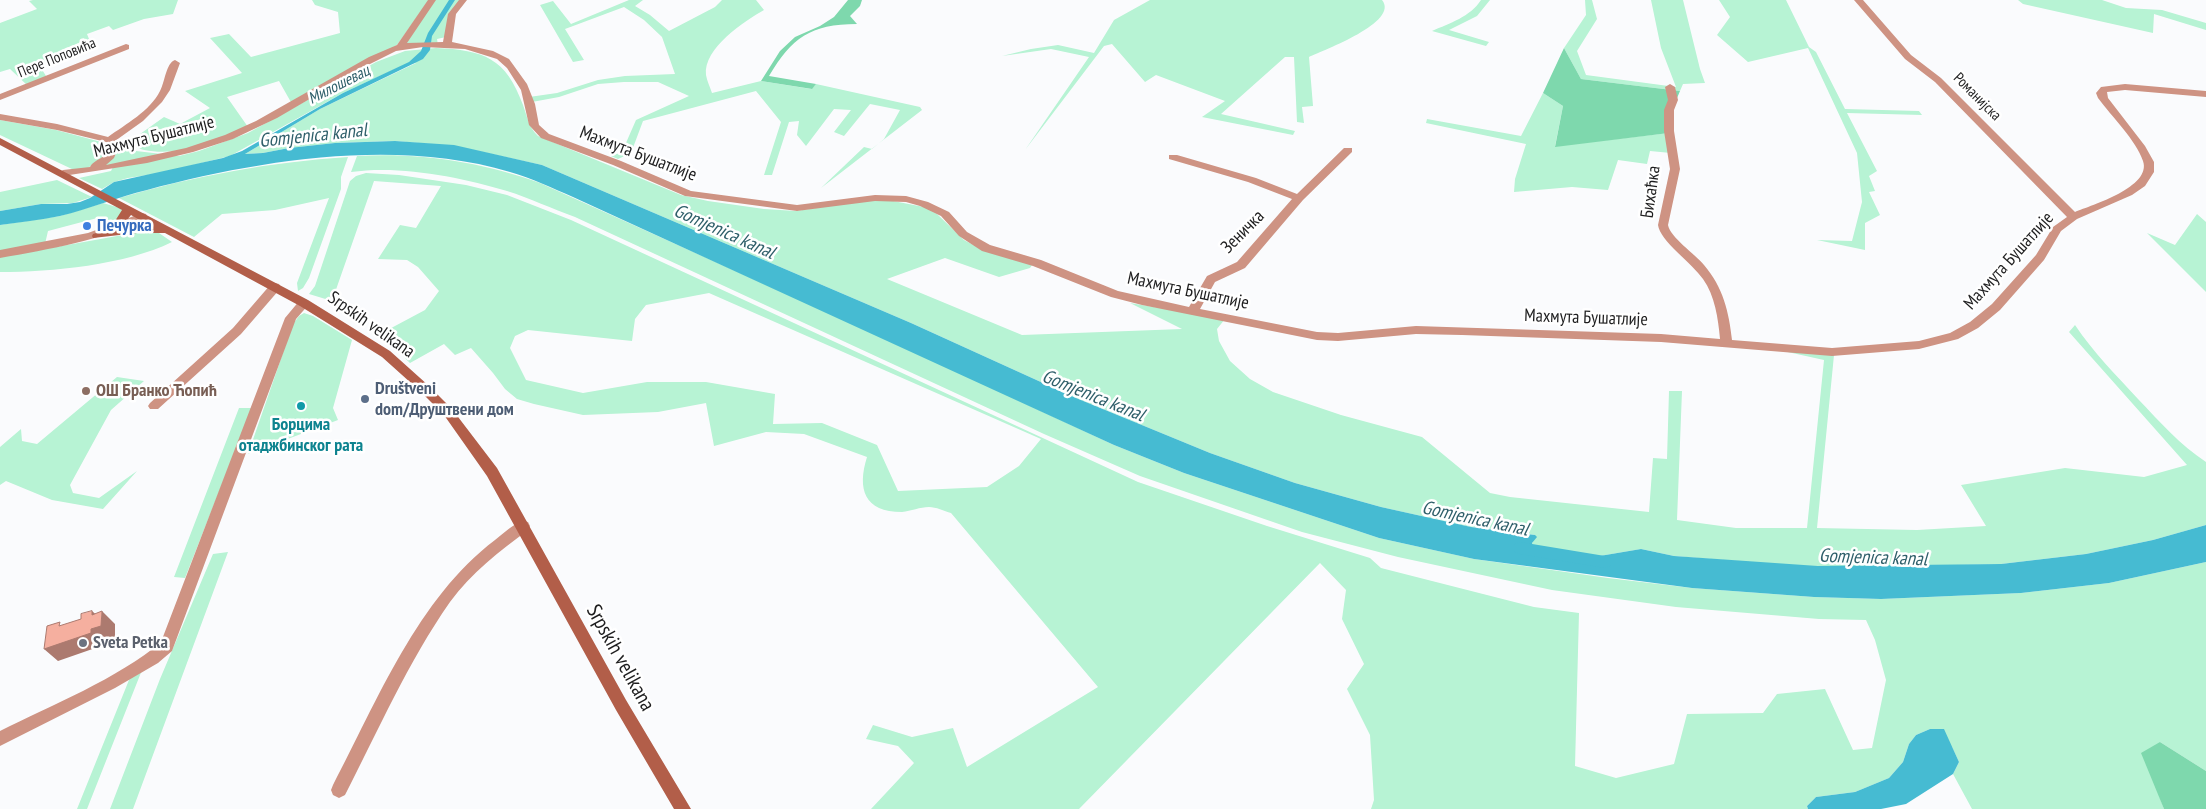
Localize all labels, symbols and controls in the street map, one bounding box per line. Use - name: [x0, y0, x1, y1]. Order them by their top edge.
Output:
- street label: Пере Поповића: [15, 34, 99, 82]
- water label: Милошевац: [305, 61, 373, 109]
- street label: Романијска: [1949, 69, 2005, 125]
- street label: Махмута Бушатлије: [91, 112, 217, 162]
- water label: Gomjenica kanal: [258, 119, 368, 153]
- street label: Махмута Бушатлије: [576, 122, 700, 186]
- street label: Бихаћка: [1637, 164, 1665, 220]
- water label: Gomjenica kanal: [670, 200, 778, 264]
- street label: Зеничка: [1217, 206, 1269, 258]
- street label: Махмута Бушатлије: [1960, 208, 2058, 314]
- place label: Печурка: [97, 215, 152, 237]
- marker: Печурка: [81, 220, 93, 232]
- street label: Махмута Бушатлије: [1125, 268, 1251, 314]
- street label: Srpskih velikana: [323, 287, 419, 363]
- street label: Махмута Бушатлије: [1524, 305, 1648, 331]
- water label: Gomjenica kanal: [1039, 365, 1147, 427]
- place label: Društveni dom/Друштвени дом: [375, 378, 514, 420]
- place label: ОШ Бранко Ћопић: [96, 380, 217, 402]
- marker: ОШ Бранко Ћопић: [80, 385, 92, 397]
- marker: Društveni dom/Друштвени дом: [359, 393, 371, 405]
- marker: Борцима отаджбинског рата: [295, 400, 307, 412]
- place label: Борцима отаджбинског рата: [239, 414, 363, 456]
- water label: Gomjenica kanal: [1420, 497, 1530, 541]
- water label: Gomjenica kanal: [1819, 545, 1927, 571]
- street label: Srpskih velikana: [580, 600, 660, 716]
- place label: Sveta Petka: [93, 632, 168, 654]
- marker: Sveta Petka: [77, 637, 89, 649]

